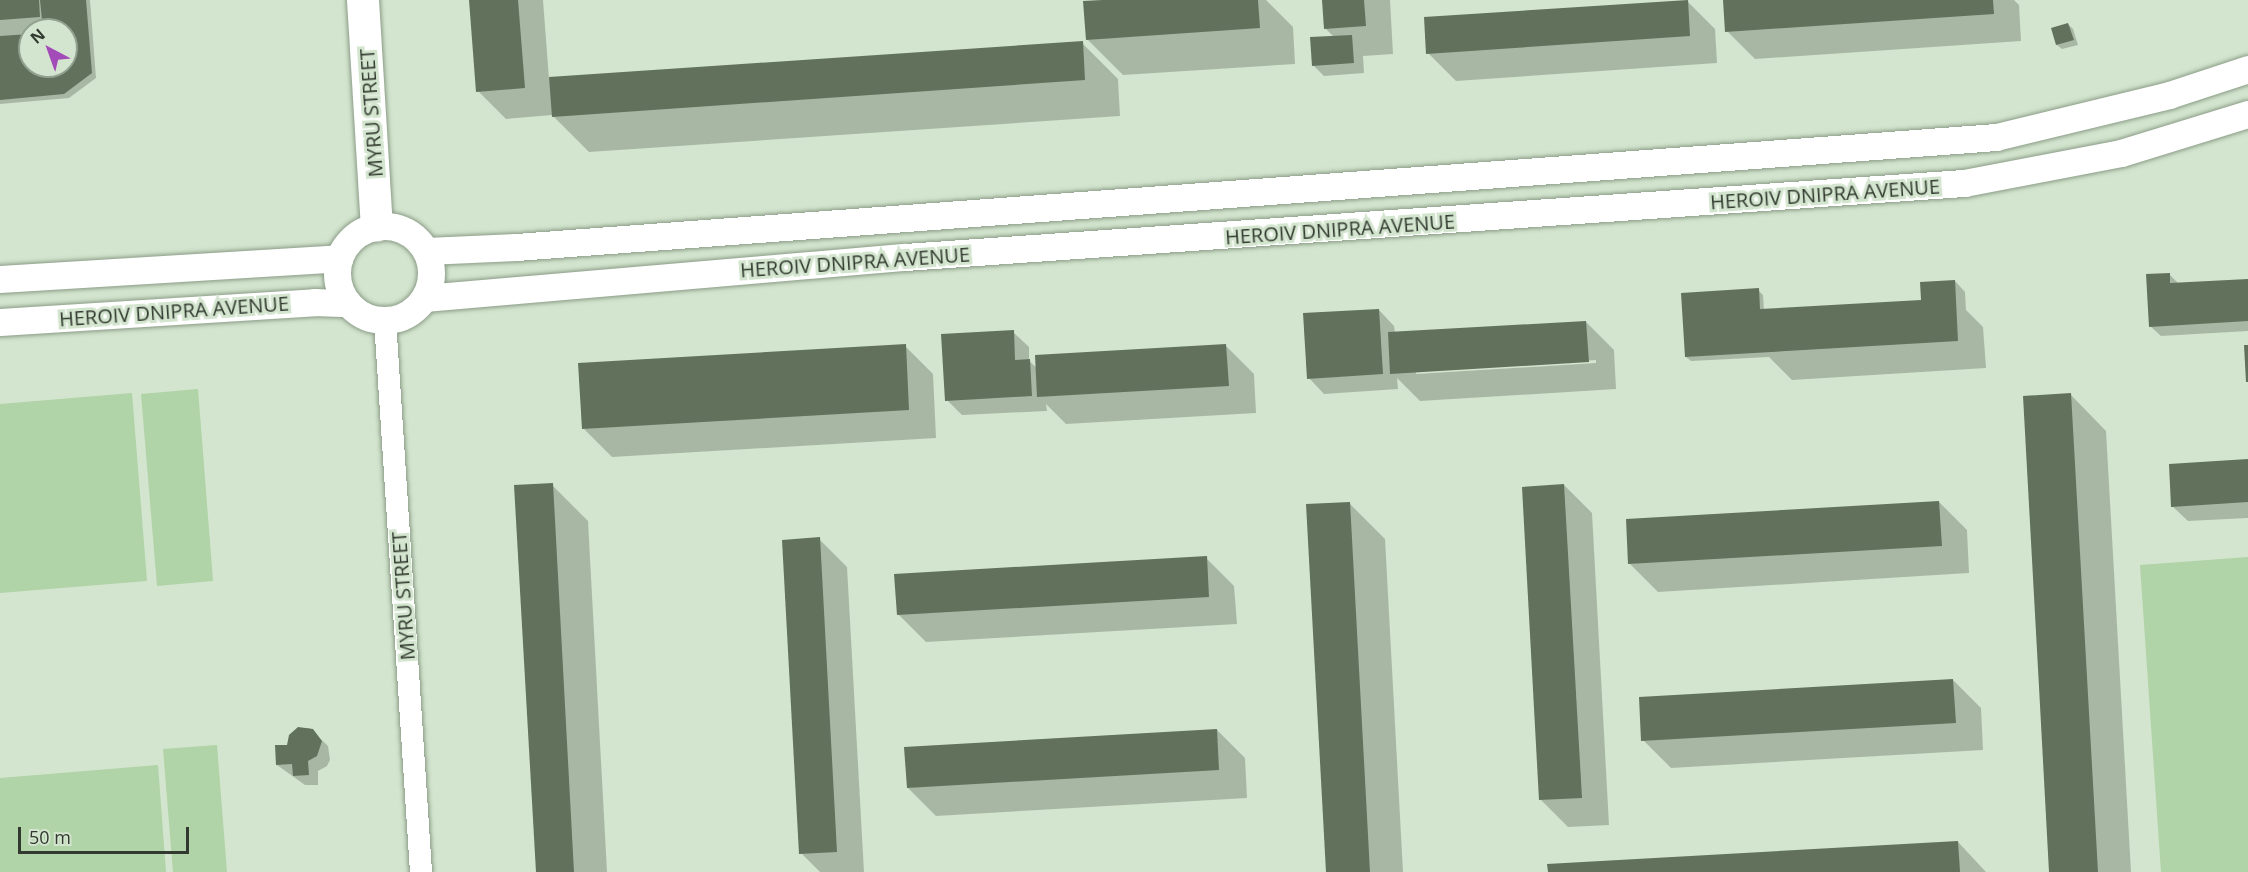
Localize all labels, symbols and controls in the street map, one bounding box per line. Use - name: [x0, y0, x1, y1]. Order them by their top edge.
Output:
- north arrow: [18, 18, 78, 78]
- text: N: [25, 23, 50, 49]
- street label: MYRU STREET: [355, 48, 387, 178]
- street label: HEROIV DNIPRA AVENUE: [1709, 174, 1941, 214]
- street label: HEROIV DNIPRA AVENUE: [1224, 209, 1456, 249]
- street label: HEROIV DNIPRA AVENUE: [739, 242, 971, 282]
- street label: HEROIV DNIPRA AVENUE: [58, 291, 290, 331]
- street label: MYRU STREET: [387, 531, 419, 661]
- scale bar: [21, 815, 192, 853]
- text: 50 m: [29, 825, 71, 849]

